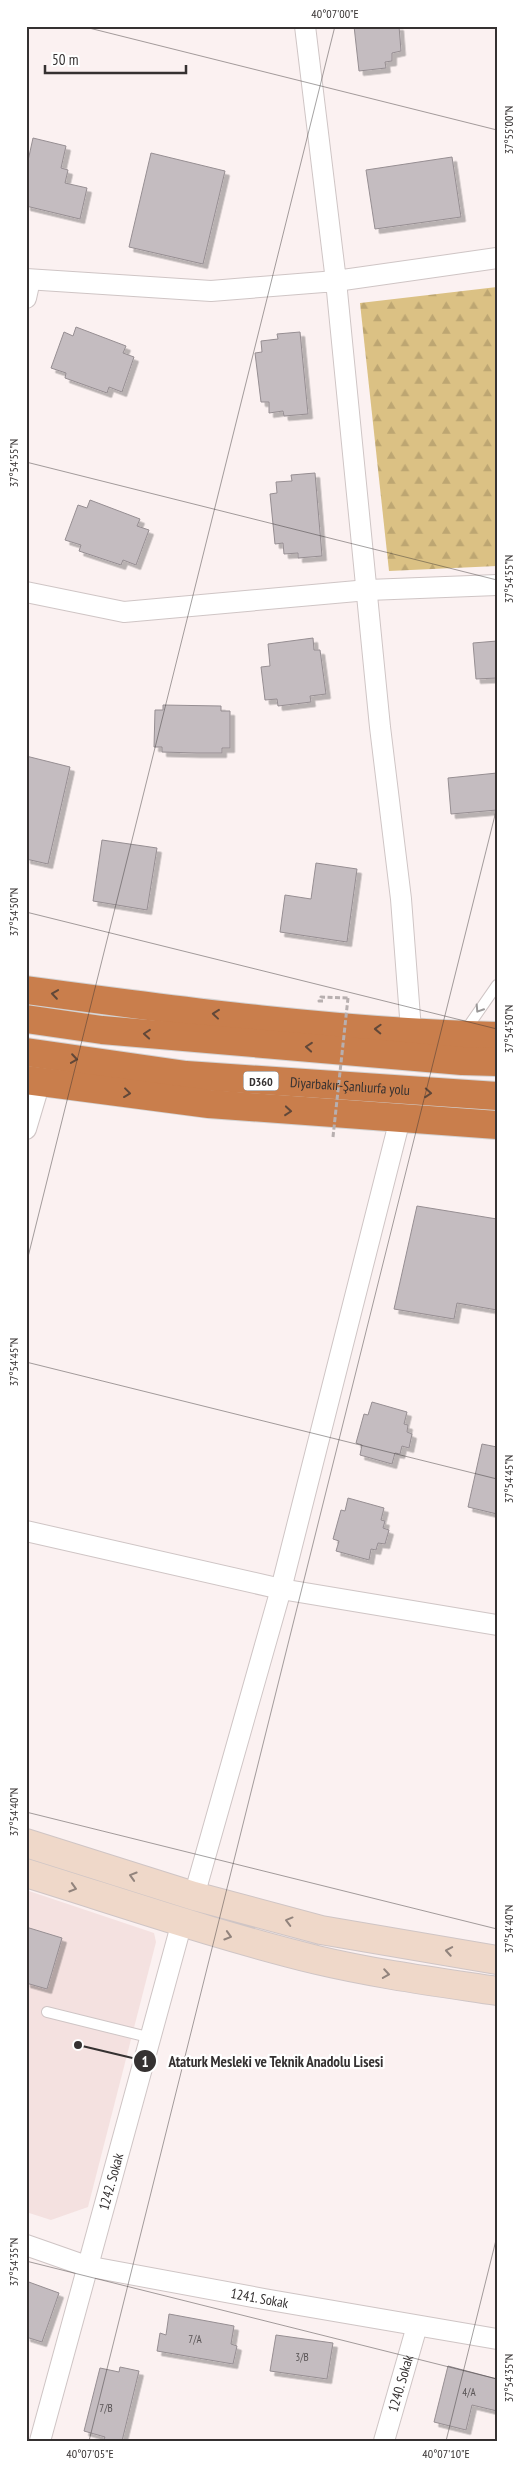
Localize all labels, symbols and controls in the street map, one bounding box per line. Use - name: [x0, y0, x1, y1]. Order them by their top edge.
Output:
- text: 40°07'00"E: [311, 6, 359, 21]
- scale bar: [45, 42, 186, 74]
- text: 50 m: [52, 50, 78, 69]
- text: 37°55'00"N: [501, 106, 516, 154]
- text: 37°54'55"N: [6, 439, 21, 487]
- text: 37°54'55"N: [501, 555, 516, 603]
- text: 37°54'50"N: [6, 888, 21, 936]
- one-way arrow: [51, 989, 59, 1000]
- one-way arrow: [476, 1004, 486, 1013]
- text: 37°54'50"N: [501, 1005, 516, 1053]
- one-way arrow: [212, 1009, 220, 1020]
- one-way arrow: [374, 1024, 382, 1034]
- one-way arrow: [142, 1029, 150, 1040]
- one-way arrow: [304, 1042, 312, 1053]
- one-way arrow: [70, 1053, 79, 1063]
- road number: D360: [244, 1072, 278, 1090]
- street label: Diyarbakır-Şanlıurfa yolu: [290, 1073, 410, 1099]
- one-way arrow: [424, 1087, 432, 1098]
- one-way arrow: [122, 1088, 131, 1098]
- one-way arrow: [284, 1105, 292, 1116]
- text: 37°54'45"N: [6, 1338, 21, 1386]
- text: 37°54'45"N: [501, 1455, 516, 1503]
- text: 37°54'40"N: [6, 1788, 21, 1836]
- one-way arrow: [129, 1872, 138, 1882]
- one-way arrow: [68, 1882, 76, 1892]
- text: 37°54'40"N: [501, 1905, 516, 1953]
- one-way arrow: [285, 1916, 294, 1927]
- one-way arrow: [223, 1930, 232, 1940]
- one-way arrow: [444, 1947, 453, 1957]
- one-way arrow: [381, 1968, 390, 1978]
- callout: Ataturk Mesleki ve Teknik Anadolu Lisesi: [132, 2046, 394, 2076]
- text: 1: [141, 2052, 149, 2071]
- text: Ataturk Mesleki ve Teknik Anadolu Lisesi: [168, 2052, 383, 2071]
- street label: 1242. Sokak: [95, 2150, 128, 2212]
- text: 37°54'35"N: [6, 2238, 21, 2286]
- street label: 1241. Sokak: [229, 2284, 290, 2312]
- house number: 7/A: [188, 2332, 202, 2346]
- house number: 3/B: [295, 2350, 309, 2364]
- street label: 1240. Sokak: [384, 2352, 417, 2414]
- text: 37°54'35"N: [501, 2354, 516, 2402]
- house number: 4/A: [462, 2385, 476, 2399]
- house number: 7/B: [99, 2401, 113, 2415]
- text: 40°07'05"E: [66, 2446, 114, 2461]
- text: 40°07'10"E: [422, 2446, 470, 2461]

